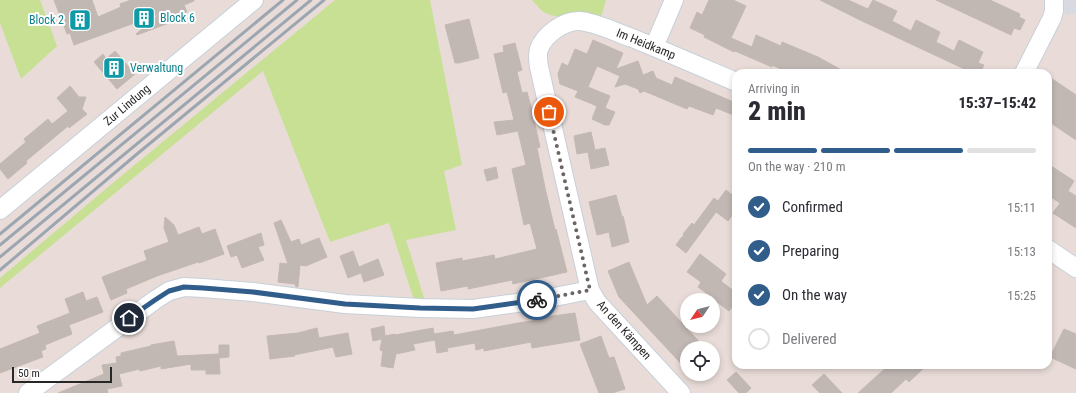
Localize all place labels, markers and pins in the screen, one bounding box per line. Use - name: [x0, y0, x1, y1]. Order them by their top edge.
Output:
- building icon: Block 6: [131, 5, 157, 31]
- building icon: Block 2: [67, 7, 93, 33]
- place label: Block 6: [160, 11, 195, 25]
- place label: Block 2: [29, 13, 64, 27]
- building icon: Verwaltung: [101, 55, 127, 81]
- place label: Verwaltung: [130, 61, 183, 75]
- pin: [532, 95, 566, 129]
- pin: [112, 301, 146, 335]

